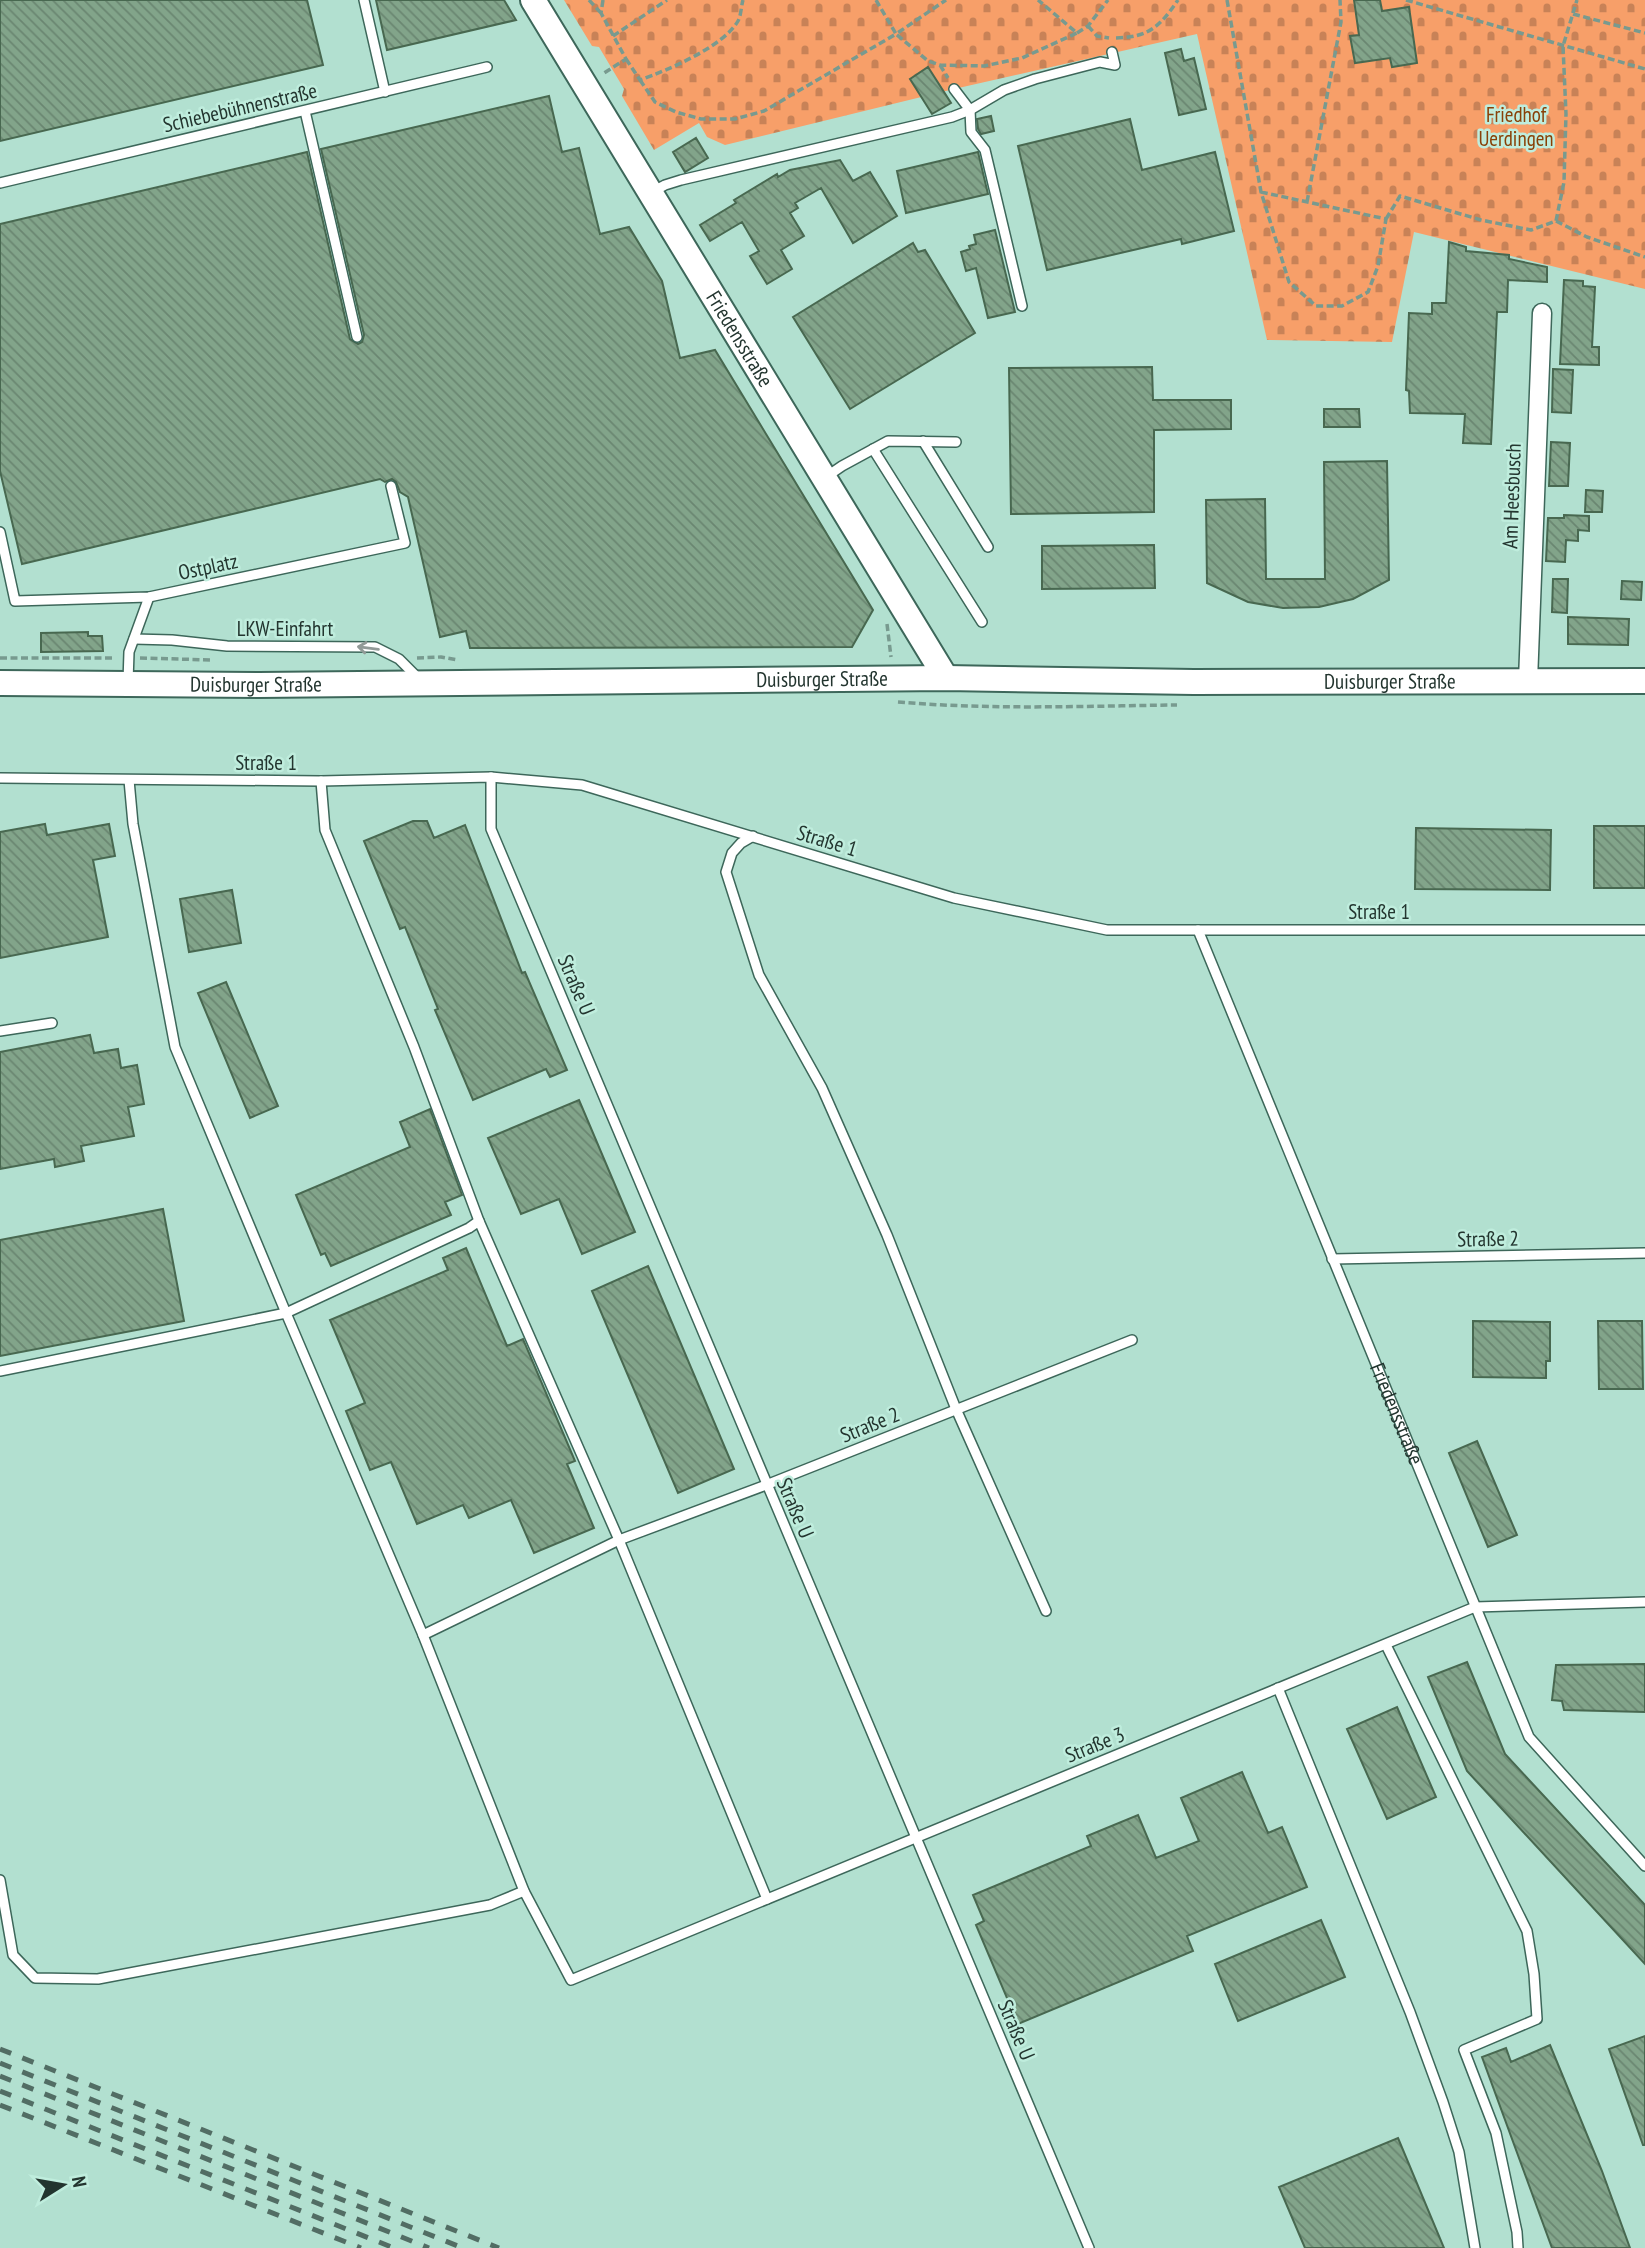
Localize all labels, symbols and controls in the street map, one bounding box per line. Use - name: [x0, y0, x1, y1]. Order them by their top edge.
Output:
- street label: Schiebebühnenstraße: [160, 77, 320, 138]
- park label: Friedhof Uerdingen: [1478, 101, 1554, 152]
- street label: Friedensstraße: [700, 286, 780, 392]
- street label: Am Heesbusch: [1496, 443, 1527, 549]
- street label: Ostplatz: [176, 547, 240, 586]
- street label: LKW-Einfahrt: [237, 615, 333, 642]
- one-way arrow: [357, 642, 380, 655]
- street label: Duisburger Straße: [756, 665, 888, 693]
- street label: Duisburger Straße: [1324, 667, 1456, 695]
- street label: Duisburger Straße: [190, 670, 322, 698]
- street label: Straße 1: [235, 749, 297, 776]
- street label: Straße 1: [794, 819, 861, 862]
- street label: Straße 1: [1348, 898, 1410, 925]
- street label: Straße U: [552, 950, 601, 1019]
- street label: Straße 2: [1457, 1224, 1519, 1253]
- street label: Friedensstraße: [1364, 1359, 1430, 1469]
- street label: Straße 2: [836, 1400, 903, 1449]
- street label: Straße U: [771, 1473, 820, 1542]
- street label: Straße 3: [1061, 1720, 1128, 1769]
- street label: Straße U: [992, 1995, 1041, 2064]
- north arrow: [28, 2150, 98, 2220]
- text: N: [67, 2174, 92, 2189]

